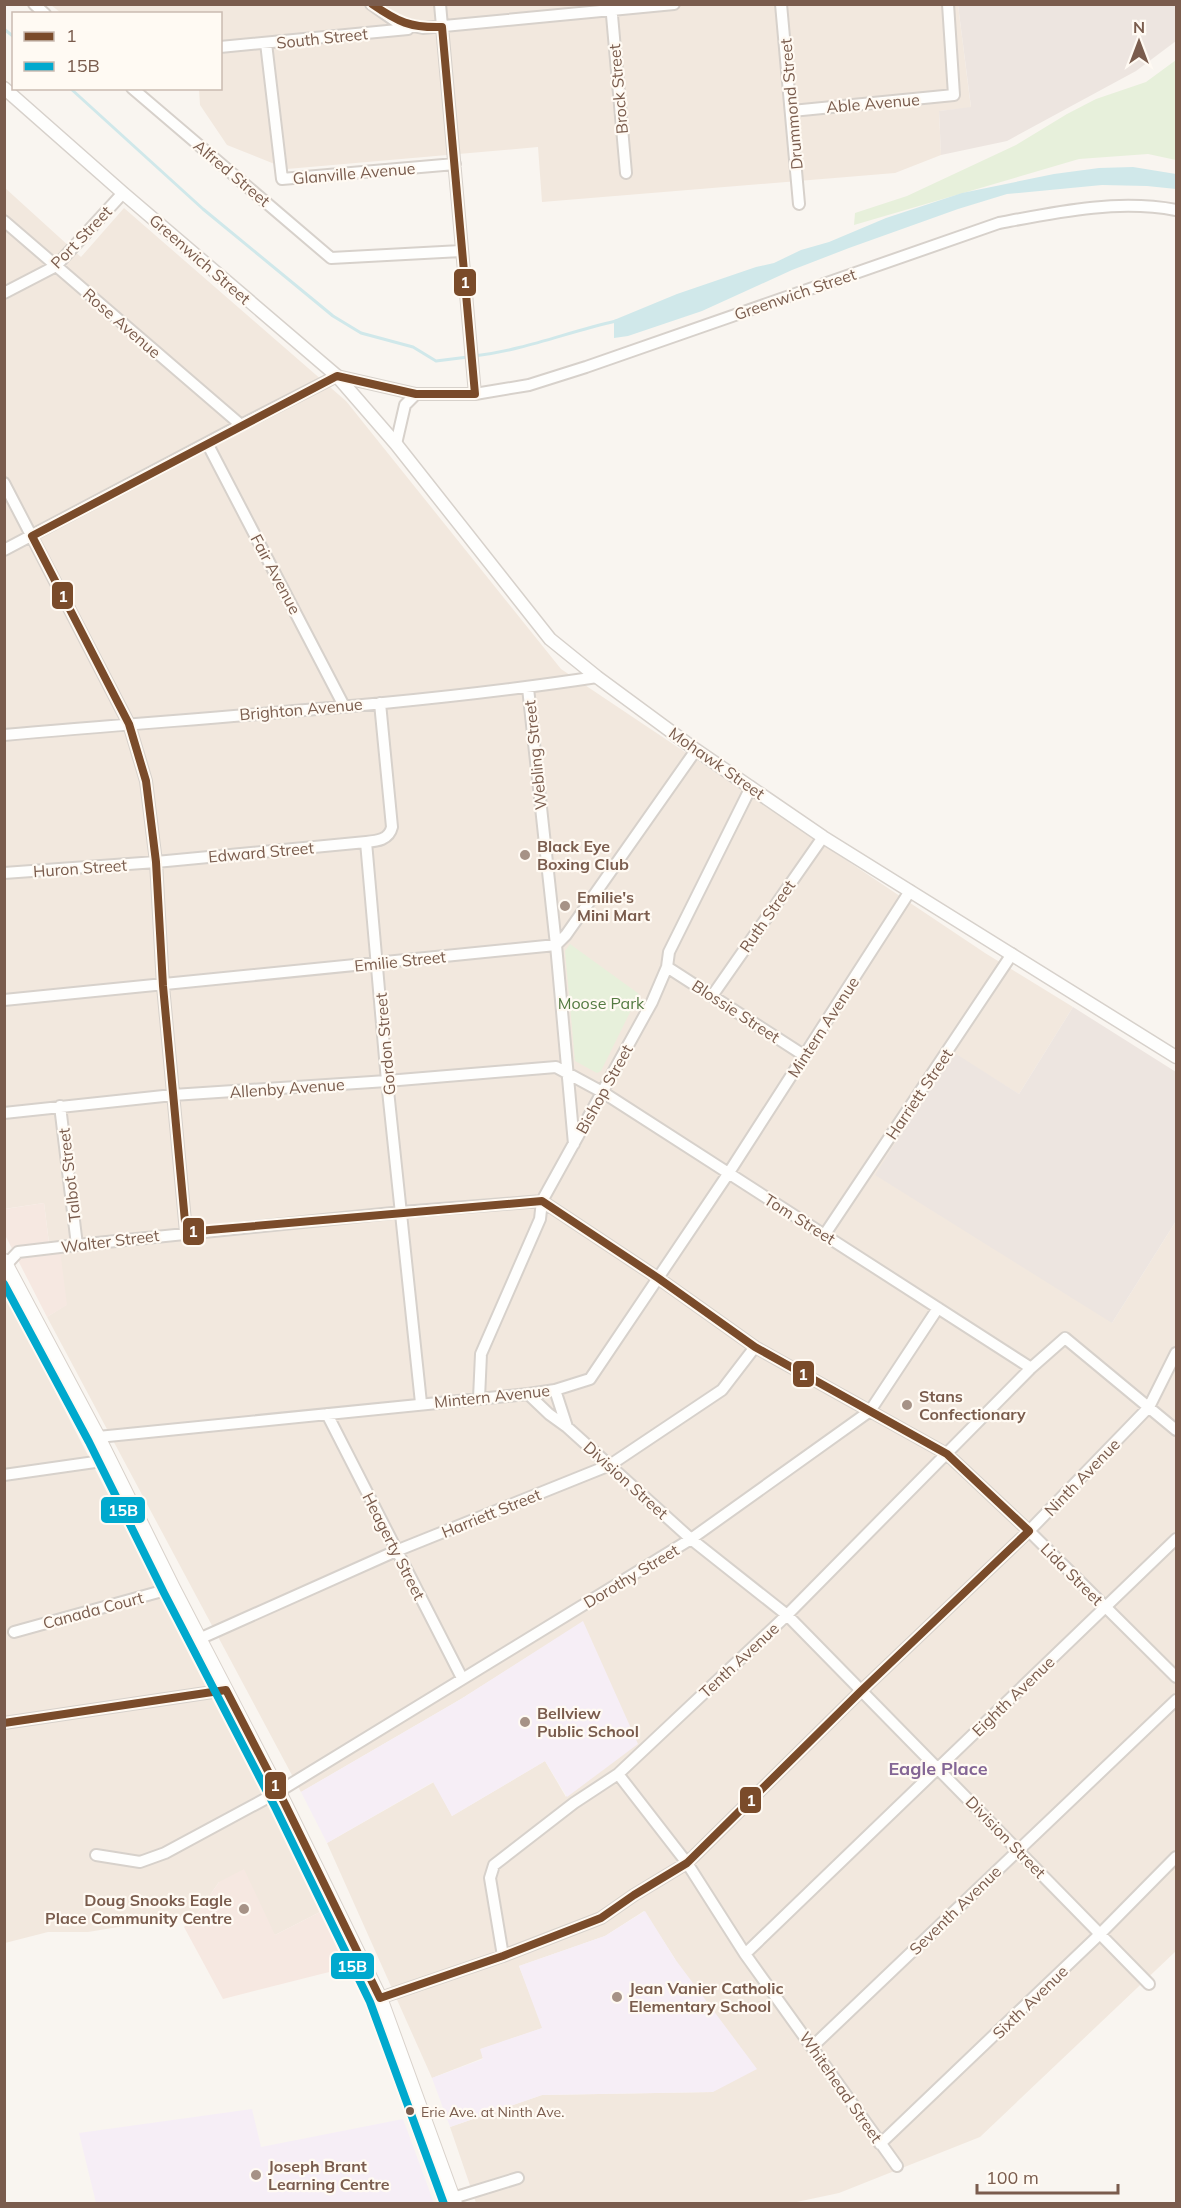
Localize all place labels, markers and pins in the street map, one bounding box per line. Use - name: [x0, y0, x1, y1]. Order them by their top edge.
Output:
- place label: Black Eye Boxing Club: [537, 836, 629, 874]
- marker: Black Eye Boxing Club: [518, 848, 532, 862]
- place label: Emilie's Mini Mart: [577, 887, 650, 925]
- marker: Emilie's Mini Mart: [558, 899, 572, 913]
- place label: Stans Confectionary: [919, 1386, 1026, 1424]
- marker: Stans Confectionary: [900, 1398, 914, 1412]
- place label: Bellview Public School: [537, 1703, 639, 1741]
- marker: Bellview Public School: [518, 1715, 532, 1729]
- place label: Doug Snooks Eagle Place Community Centre: [45, 1890, 232, 1928]
- marker: Doug Snooks Eagle Place Community Centre: [237, 1902, 251, 1916]
- place label: Jean Vanier Catholic Elementary School: [629, 1978, 783, 2016]
- marker: Jean Vanier Catholic Elementary School: [610, 1990, 624, 2004]
- place label: Erie Ave. at Ninth Ave.: [421, 2103, 564, 2121]
- marker: Erie Ave. at Ninth Ave.: [404, 2105, 416, 2117]
- place label: Joseph Brant Learning Centre: [268, 2156, 390, 2194]
- marker: Joseph Brant Learning Centre: [249, 2168, 263, 2182]

